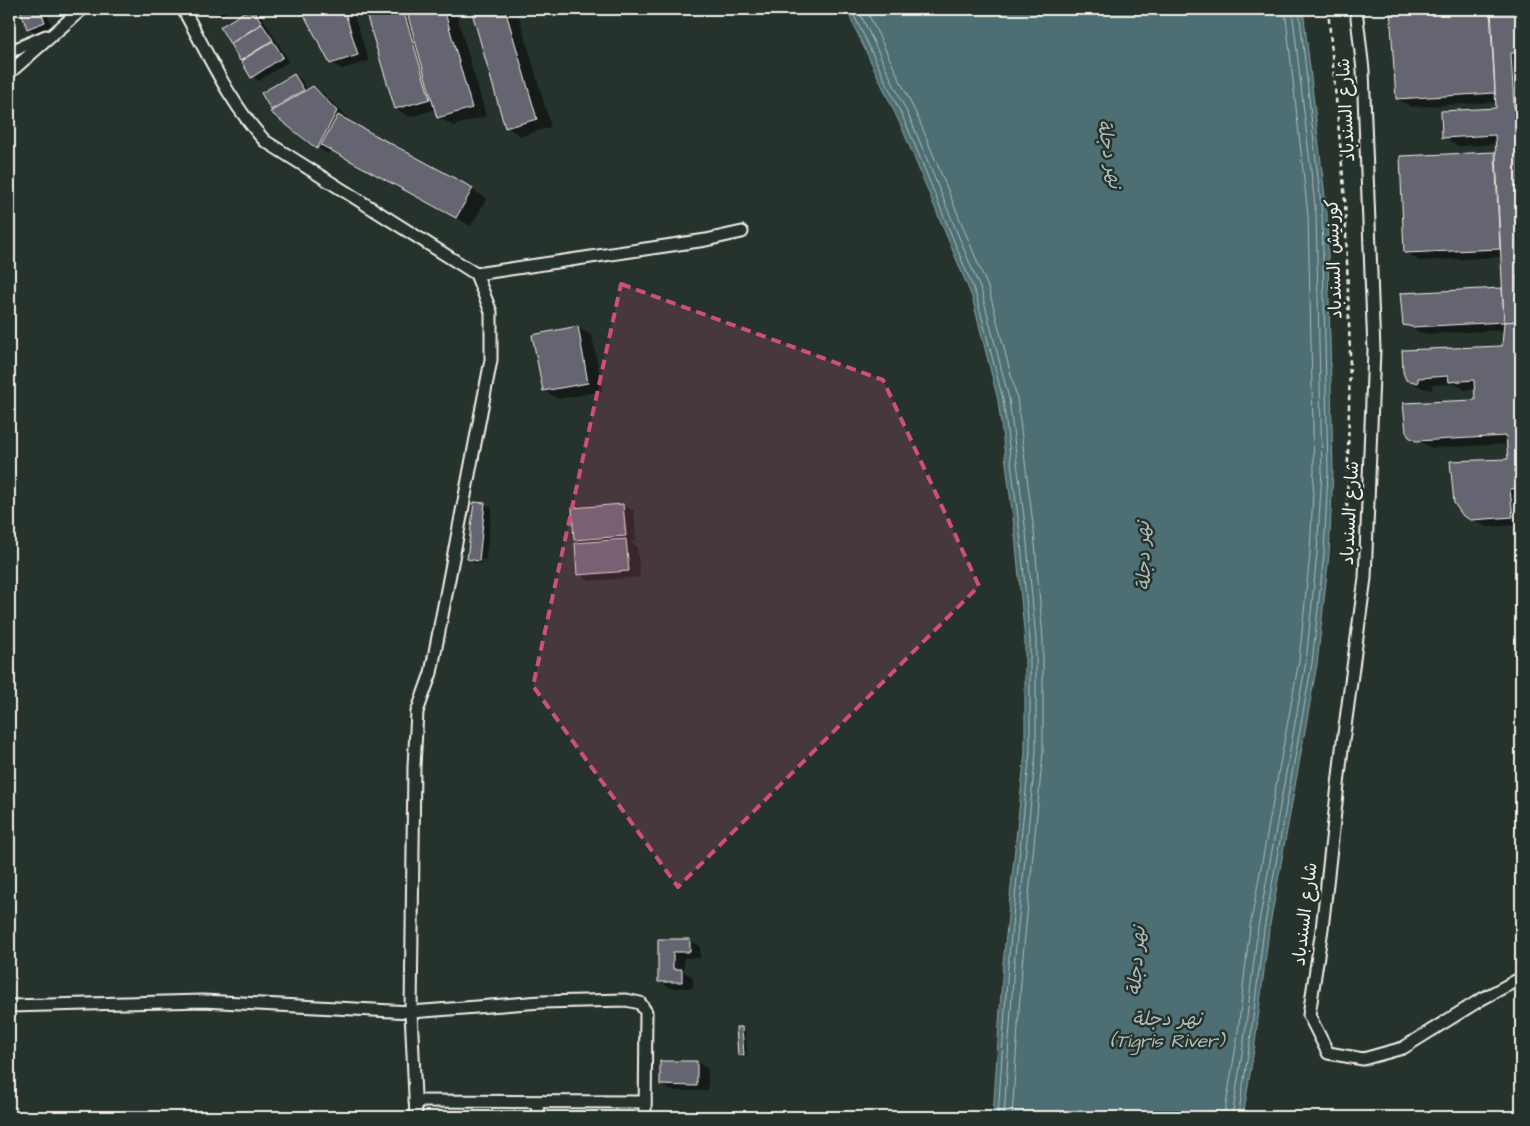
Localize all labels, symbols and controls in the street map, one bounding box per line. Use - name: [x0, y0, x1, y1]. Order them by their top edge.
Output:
- street label: شارع السندباد: [1331, 57, 1361, 163]
- water label: نهر دجلة: [1090, 118, 1129, 192]
- street label: كورنيش السندباد: [1319, 198, 1349, 319]
- street label: شارع السندباد: [1335, 460, 1365, 566]
- water label: نهر دجلة: [1130, 519, 1158, 591]
- street label: شارع السندباد: [1286, 861, 1324, 967]
- water label: نهر دجلة: [1121, 924, 1153, 997]
- water label: نهر دجلة (Tigris River): [1110, 1006, 1227, 1055]

